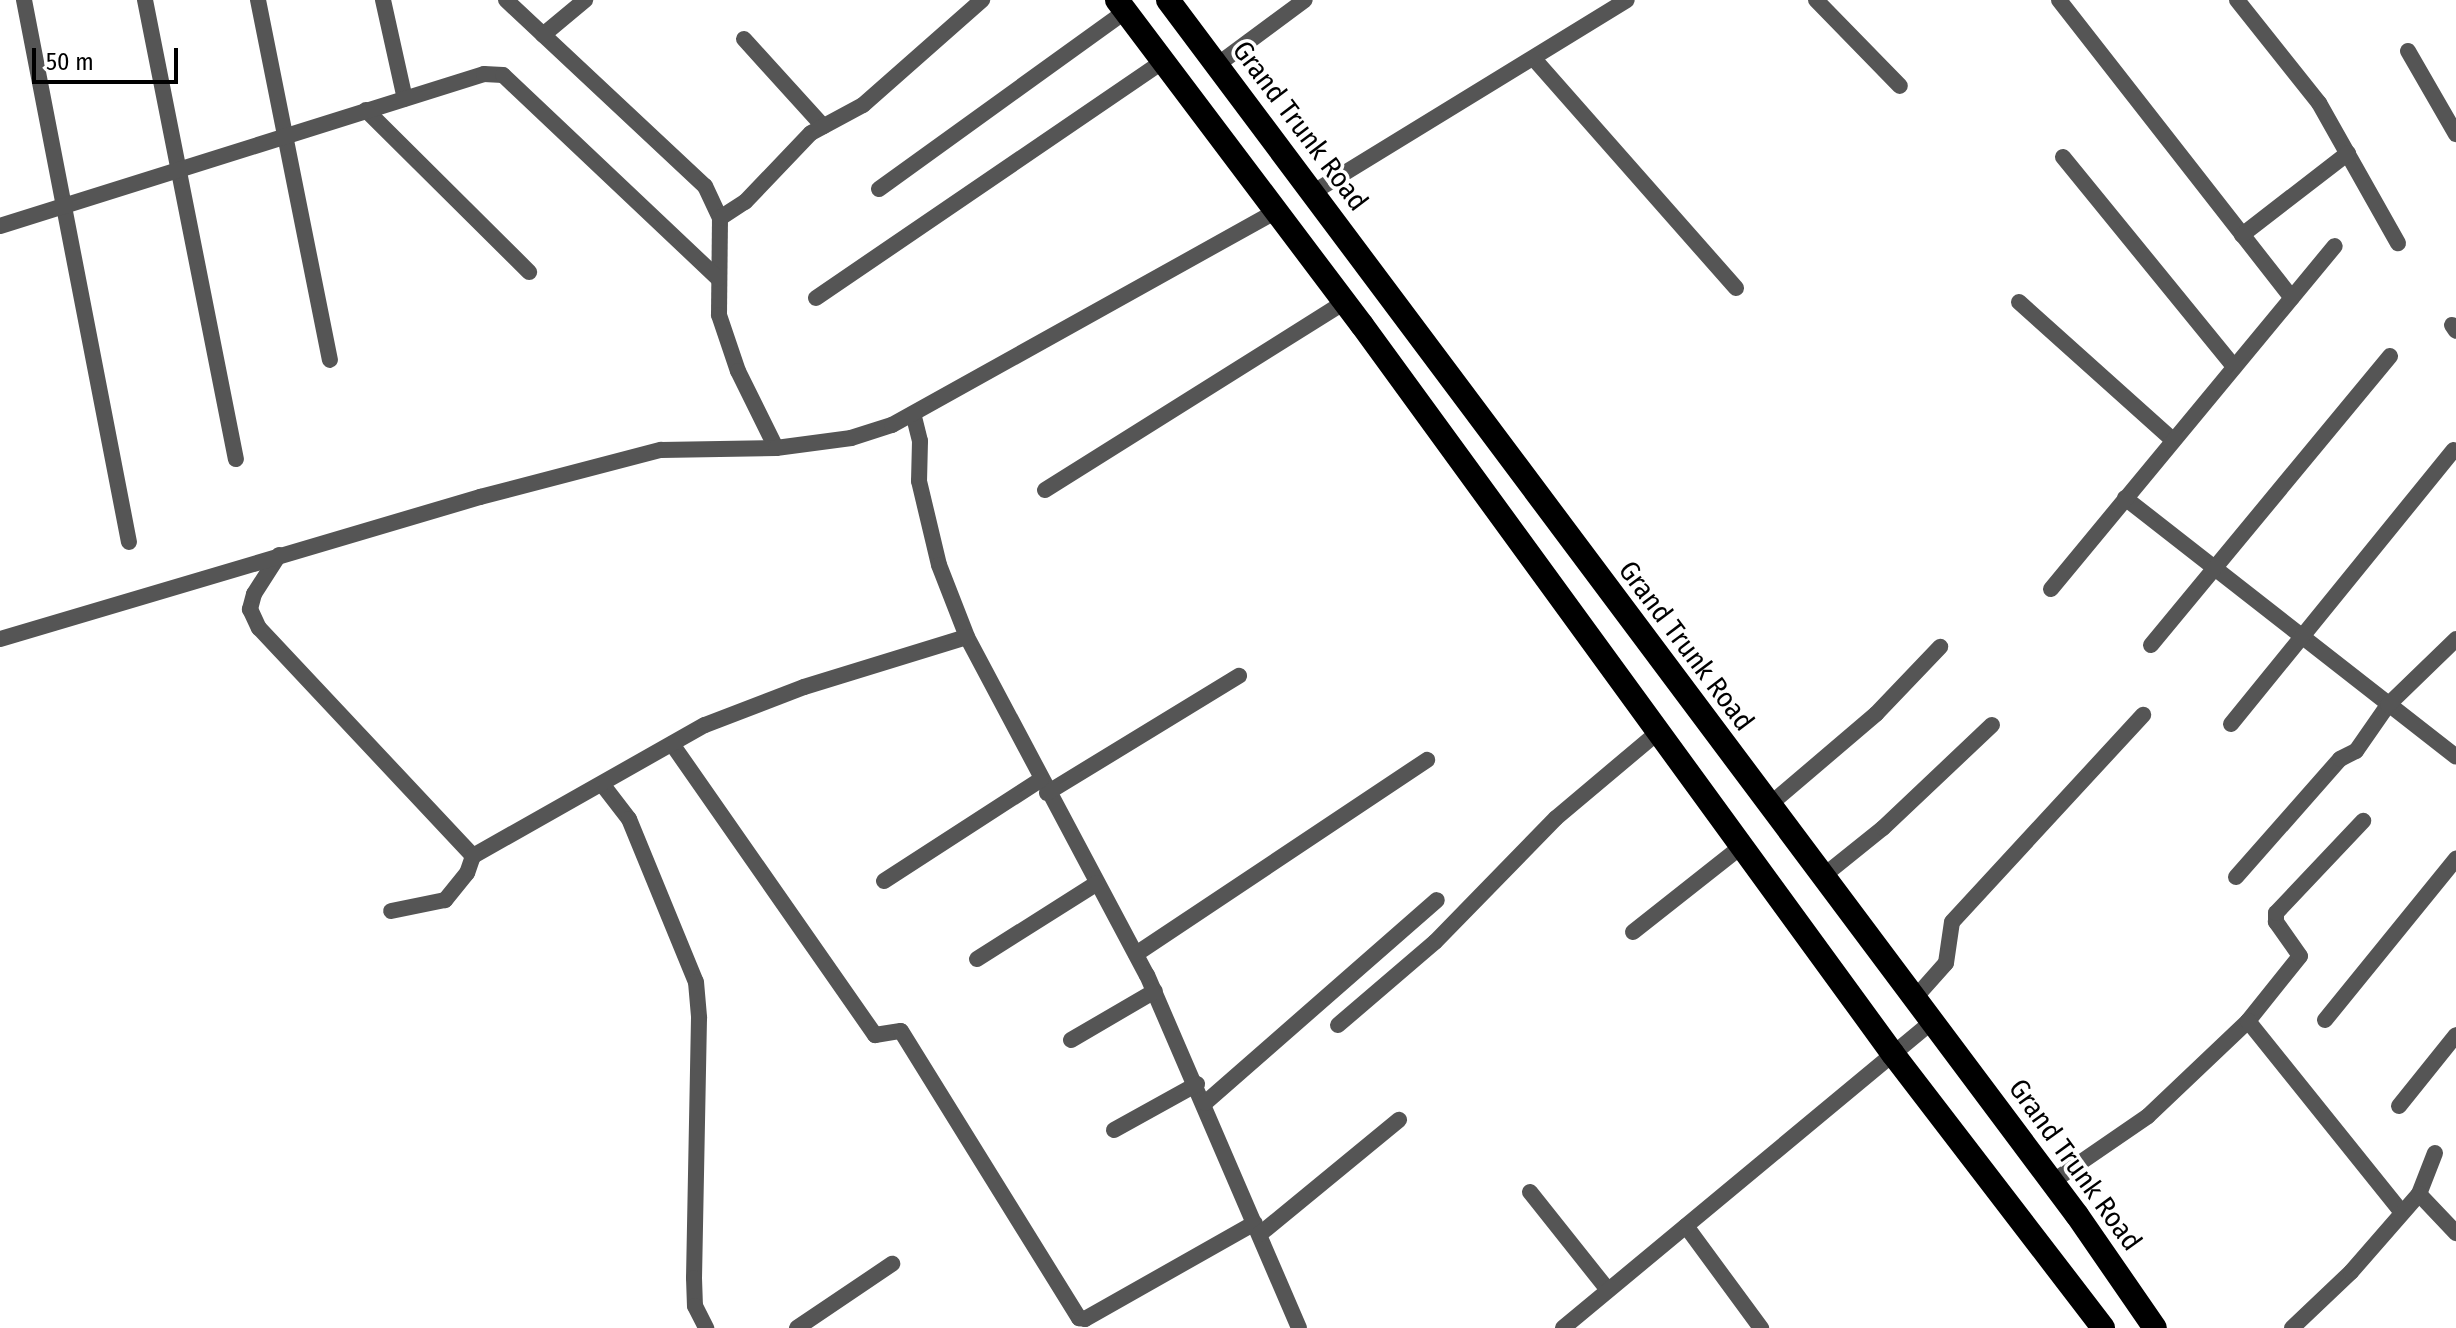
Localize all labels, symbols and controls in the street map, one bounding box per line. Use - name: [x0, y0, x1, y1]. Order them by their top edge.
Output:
- scale bar: [36, 32, 182, 82]
- street label: Grand Trunk Road: [1225, 34, 1375, 218]
- text: 50 m: [46, 48, 94, 76]
- street label: Grand Trunk Road: [1611, 554, 1761, 738]
- street label: Grand Trunk Road: [2001, 1073, 2149, 1257]

